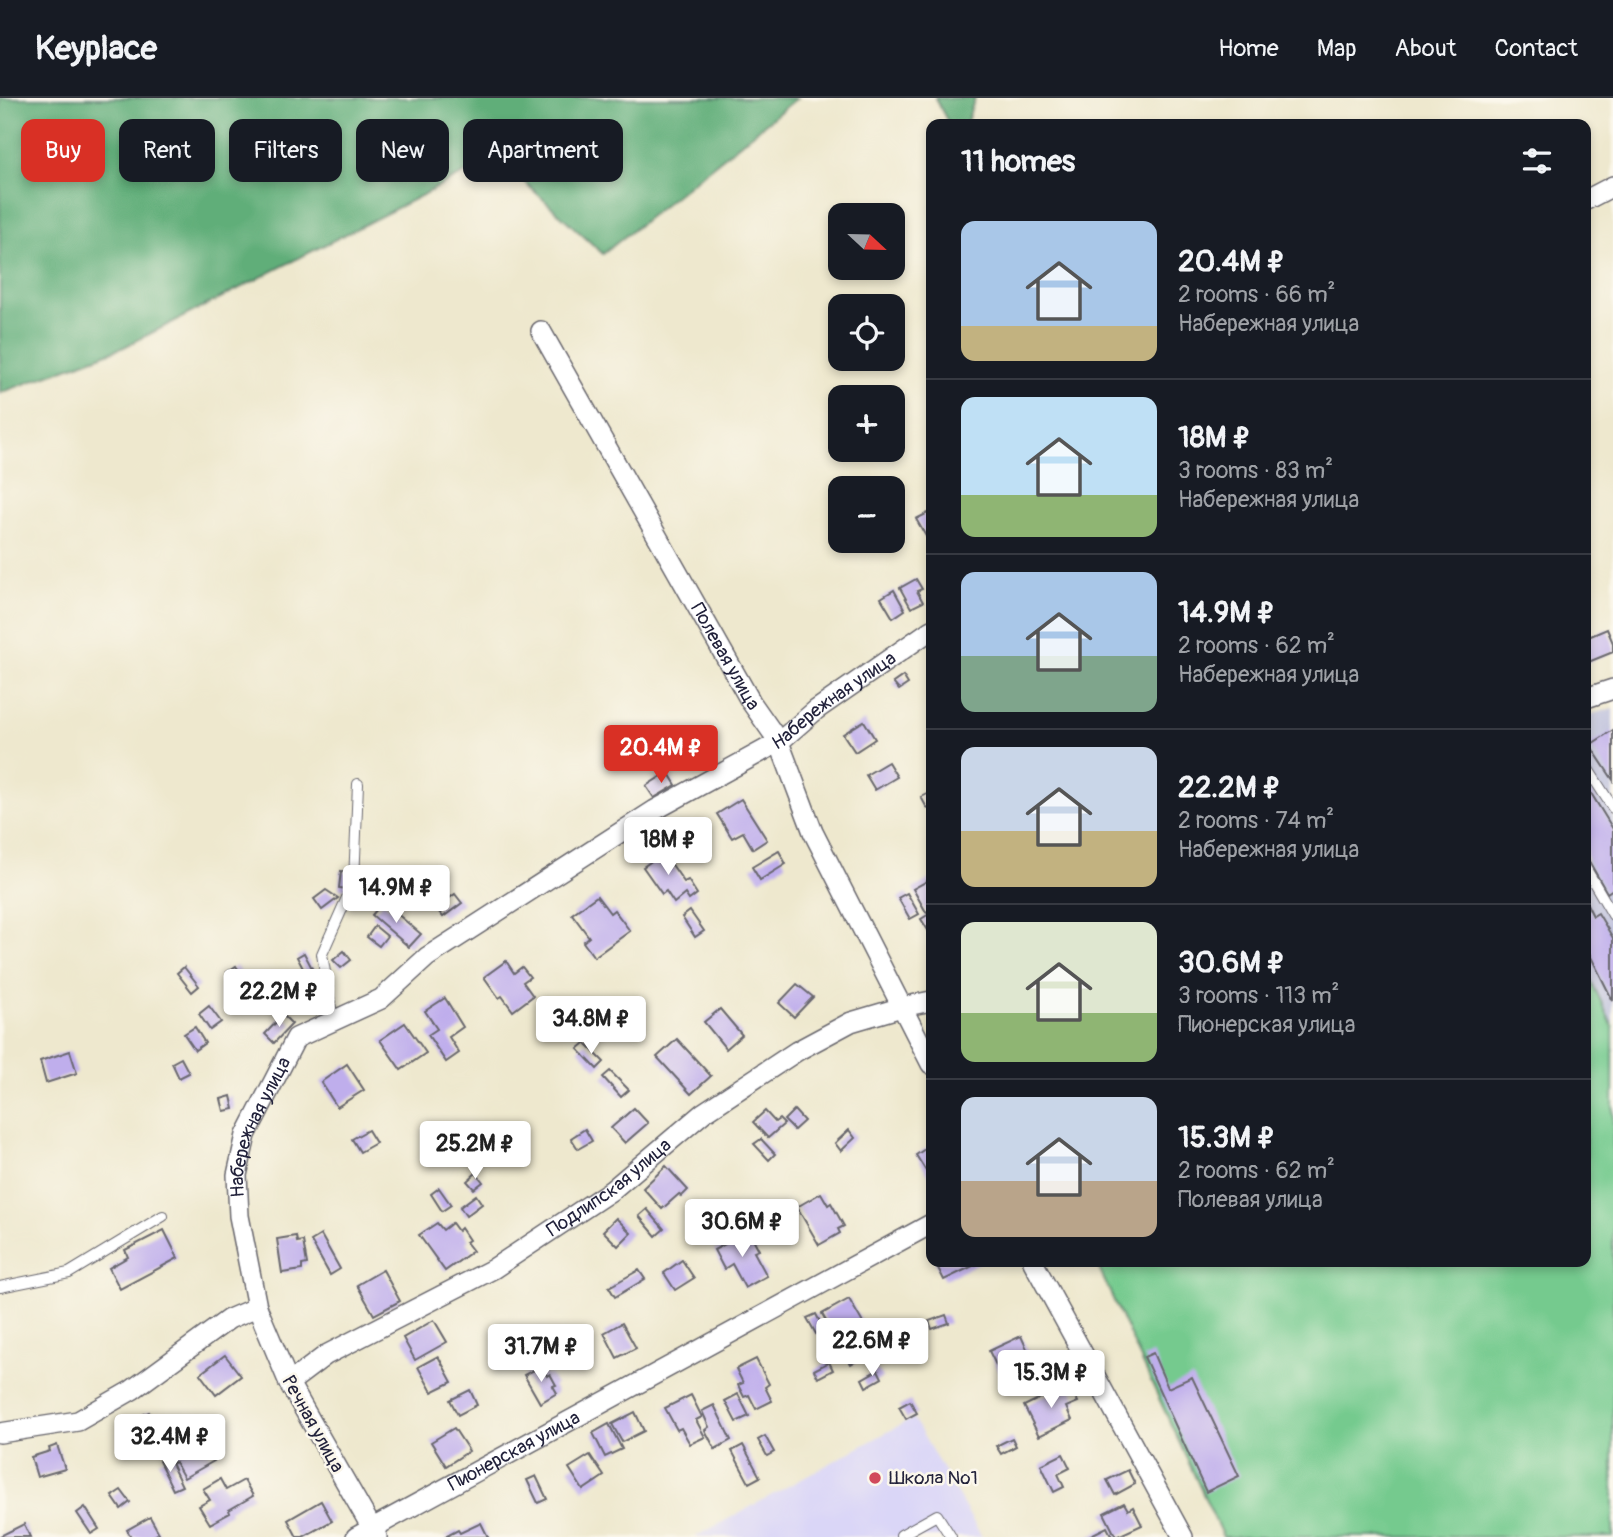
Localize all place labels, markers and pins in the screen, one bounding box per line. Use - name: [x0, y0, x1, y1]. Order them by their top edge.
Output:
- pin: 20.4M ₽: [596, 726, 726, 785]
- pin: 18M ₽: [619, 818, 717, 877]
- pin: 14.9M ₽: [331, 866, 461, 925]
- pin: 22.2M ₽: [214, 970, 344, 1029]
- pin: 34.8M ₽: [526, 996, 656, 1056]
- pin: 25.2M ₽: [410, 1122, 540, 1181]
- pin: 30.6M ₽: [677, 1200, 807, 1259]
- pin: 22.6M ₽: [807, 1318, 937, 1378]
- pin: 31.7M ₽: [476, 1324, 606, 1384]
- pin: 15.3M ₽: [986, 1350, 1116, 1410]
- pin: 32.4M ₽: [105, 1414, 235, 1474]
- place label: Школа №1: [889, 1466, 978, 1490]
- marker: Школа №1: [867, 1470, 883, 1486]

